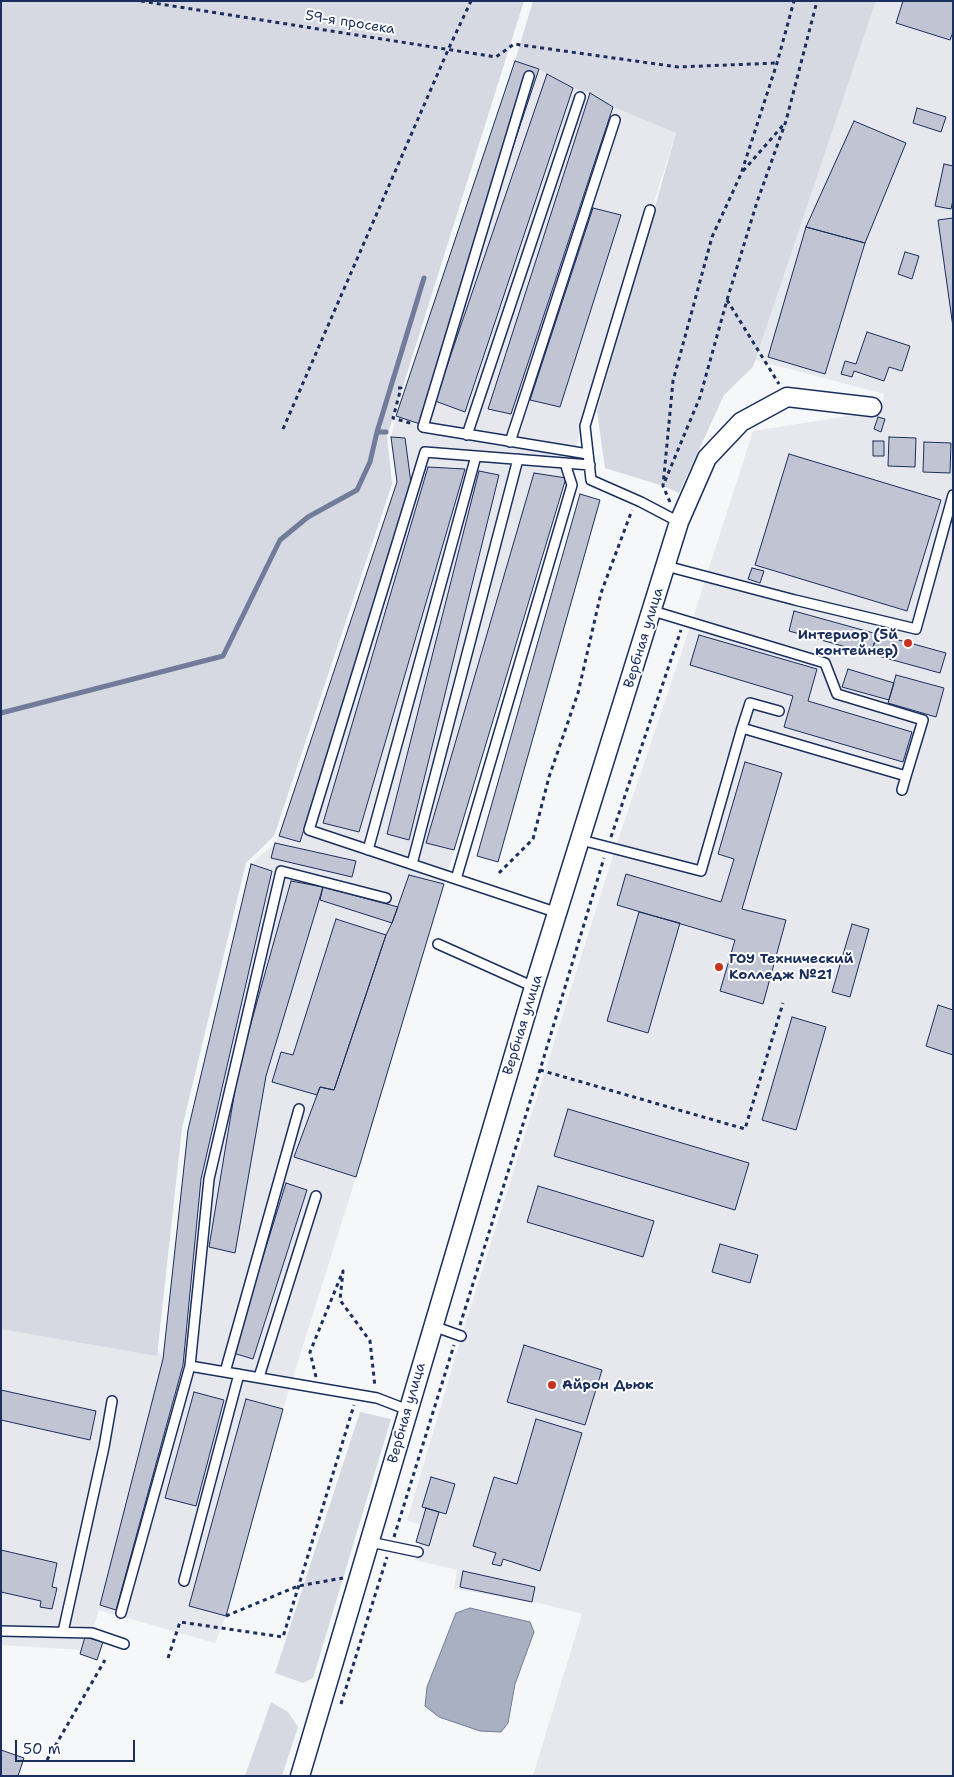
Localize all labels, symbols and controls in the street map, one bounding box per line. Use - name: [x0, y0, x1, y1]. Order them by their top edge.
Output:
- street label: 59-я просека: [304, 8, 396, 38]
- street label: Вербная улица: [621, 586, 667, 690]
- place label: Интериор (5й контейнер): [798, 627, 898, 660]
- marker: Интериор (5й контейнер): [902, 637, 914, 649]
- place label: ГОУ Технический Колледж №21: [729, 951, 853, 984]
- marker: ГОУ Технический Колледж №21: [713, 961, 725, 973]
- street label: Вербная улица: [500, 973, 546, 1077]
- street label: Вербная улица: [385, 1361, 429, 1465]
- place label: Айрон Дьюк: [562, 1377, 654, 1393]
- marker: Айрон Дьюк: [546, 1379, 558, 1391]
- scale bar: [18, 1730, 138, 1762]
- text: 50 m: [23, 1739, 61, 1759]

